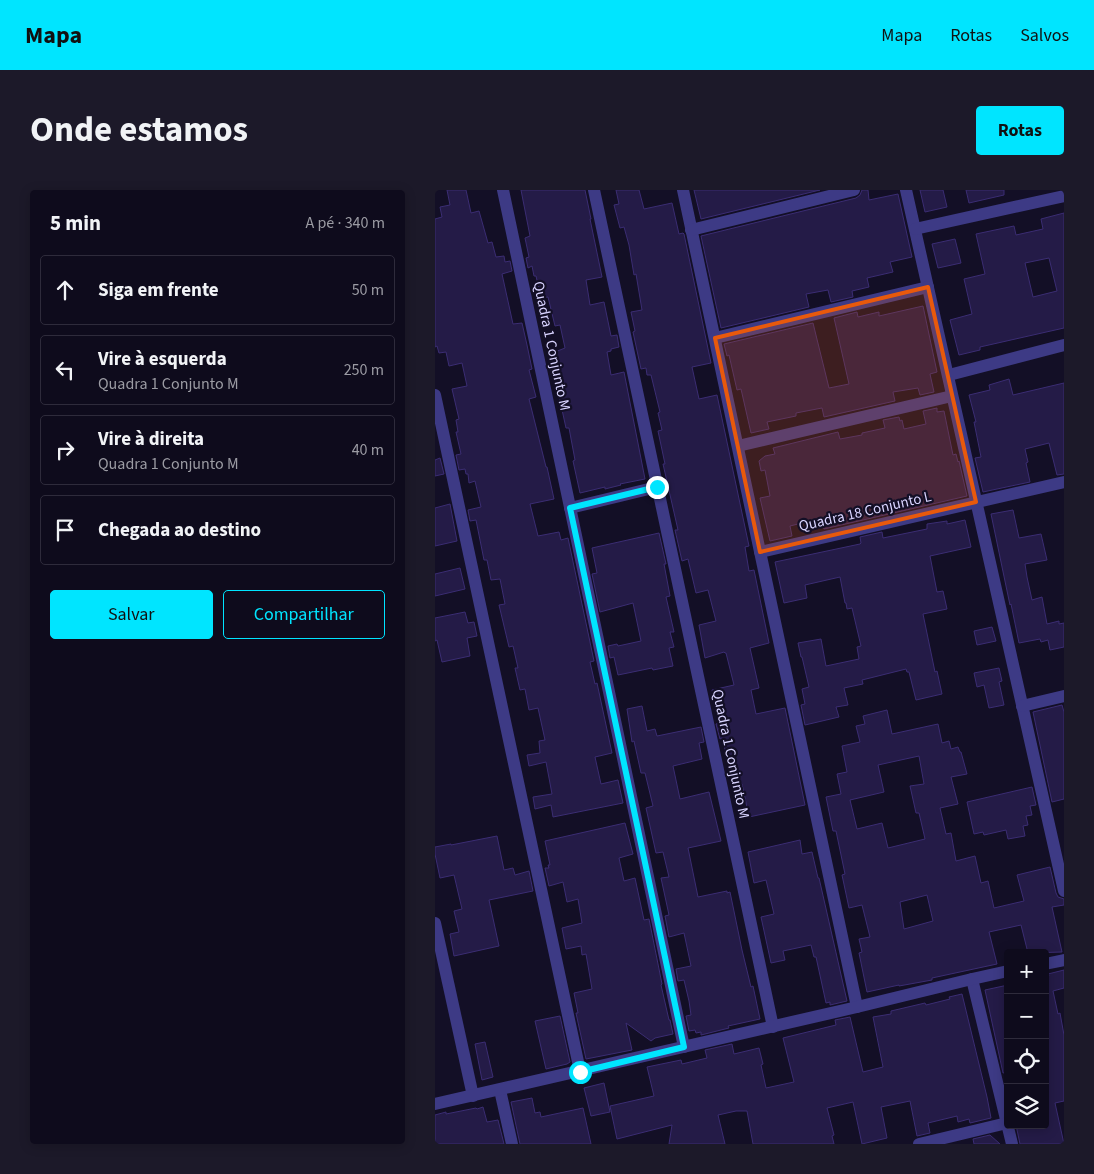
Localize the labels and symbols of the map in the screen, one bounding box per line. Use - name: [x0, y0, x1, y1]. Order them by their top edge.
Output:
- street label: Quadra 1 Conjunto M: [528, 279, 575, 413]
- route end: [646, 476, 669, 499]
- street label: Quadra 18 Conjunto L: [797, 486, 934, 537]
- street label: Quadra 1 Conjunto M: [707, 687, 754, 821]
- route start: [569, 1061, 592, 1084]

